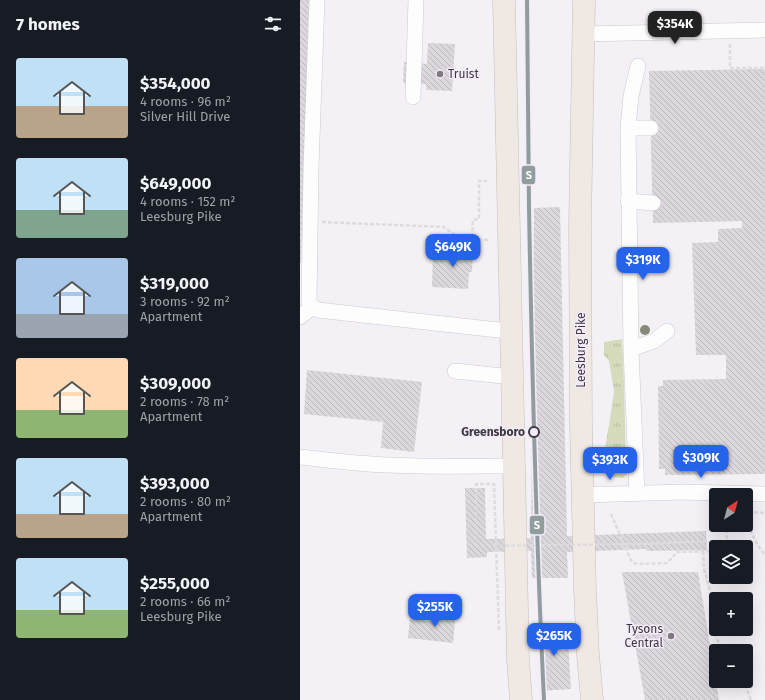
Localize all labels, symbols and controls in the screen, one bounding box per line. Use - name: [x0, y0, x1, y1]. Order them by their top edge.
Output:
- pin: $354K: [647, 11, 703, 45]
- icon: filters: [262, 13, 284, 35]
- text: 7 homes: [16, 14, 80, 35]
- text: $354K: [657, 16, 693, 31]
- place label: Truist: [448, 67, 479, 81]
- marker: Truist: [435, 69, 445, 79]
- text: $354,000: [140, 73, 211, 94]
- icon: home: [48, 74, 96, 122]
- text: 4 rooms · 96 m²: [140, 94, 231, 109]
- text: Silver Hill Drive: [140, 109, 230, 124]
- line badge: S: [521, 165, 536, 185]
- text: S: [526, 169, 533, 182]
- text: $649,000: [140, 173, 211, 194]
- icon: home: [48, 174, 96, 222]
- text: 4 rooms · 152 m²: [140, 194, 236, 209]
- text: Leesburg Pike: [140, 209, 222, 224]
- pin: $649K: [425, 234, 481, 268]
- text: $649K: [434, 239, 472, 254]
- pin: $319K: [615, 247, 671, 281]
- text: $319K: [625, 252, 661, 267]
- text: $319,000: [140, 273, 209, 294]
- icon: home: [48, 274, 96, 322]
- text: 3 rooms · 92 m²: [140, 294, 230, 309]
- text: Apartment: [140, 309, 202, 324]
- street label: Leesburg Pike: [574, 312, 588, 388]
- text: $309,000: [140, 373, 211, 394]
- icon: home: [48, 374, 96, 422]
- text: 2 rooms · 78 m²: [140, 394, 229, 409]
- text: Apartment: [140, 409, 202, 424]
- place label: Greensboro: [461, 425, 525, 439]
- marker: Greensboro: [528, 426, 540, 438]
- pin: $309K: [673, 445, 729, 479]
- pin: $393K: [582, 447, 638, 481]
- text: $309K: [683, 450, 719, 465]
- text: $393K: [592, 452, 628, 467]
- text: $393,000: [140, 473, 210, 494]
- icon: home: [48, 474, 96, 522]
- north arrow: [709, 488, 753, 532]
- map controls: [709, 488, 753, 688]
- text: 2 rooms · 80 m²: [140, 494, 231, 509]
- text: Apartment: [140, 509, 202, 524]
- line badge: S: [529, 515, 545, 535]
- text: S: [534, 519, 541, 532]
- button: layers: [709, 540, 753, 584]
- text: $255,000: [140, 573, 210, 594]
- icon: home: [48, 574, 96, 622]
- button: +: [709, 592, 753, 636]
- text: 2 rooms · 66 m²: [140, 594, 231, 609]
- pin: $255K: [407, 594, 463, 628]
- text: $255K: [417, 599, 453, 614]
- text: Leesburg Pike: [140, 609, 222, 624]
- place label: Tysons Central: [624, 622, 663, 650]
- pin: $265K: [526, 623, 582, 657]
- text: $265K: [536, 628, 572, 643]
- marker: Tysons Central: [666, 631, 676, 641]
- button: −: [709, 644, 753, 688]

